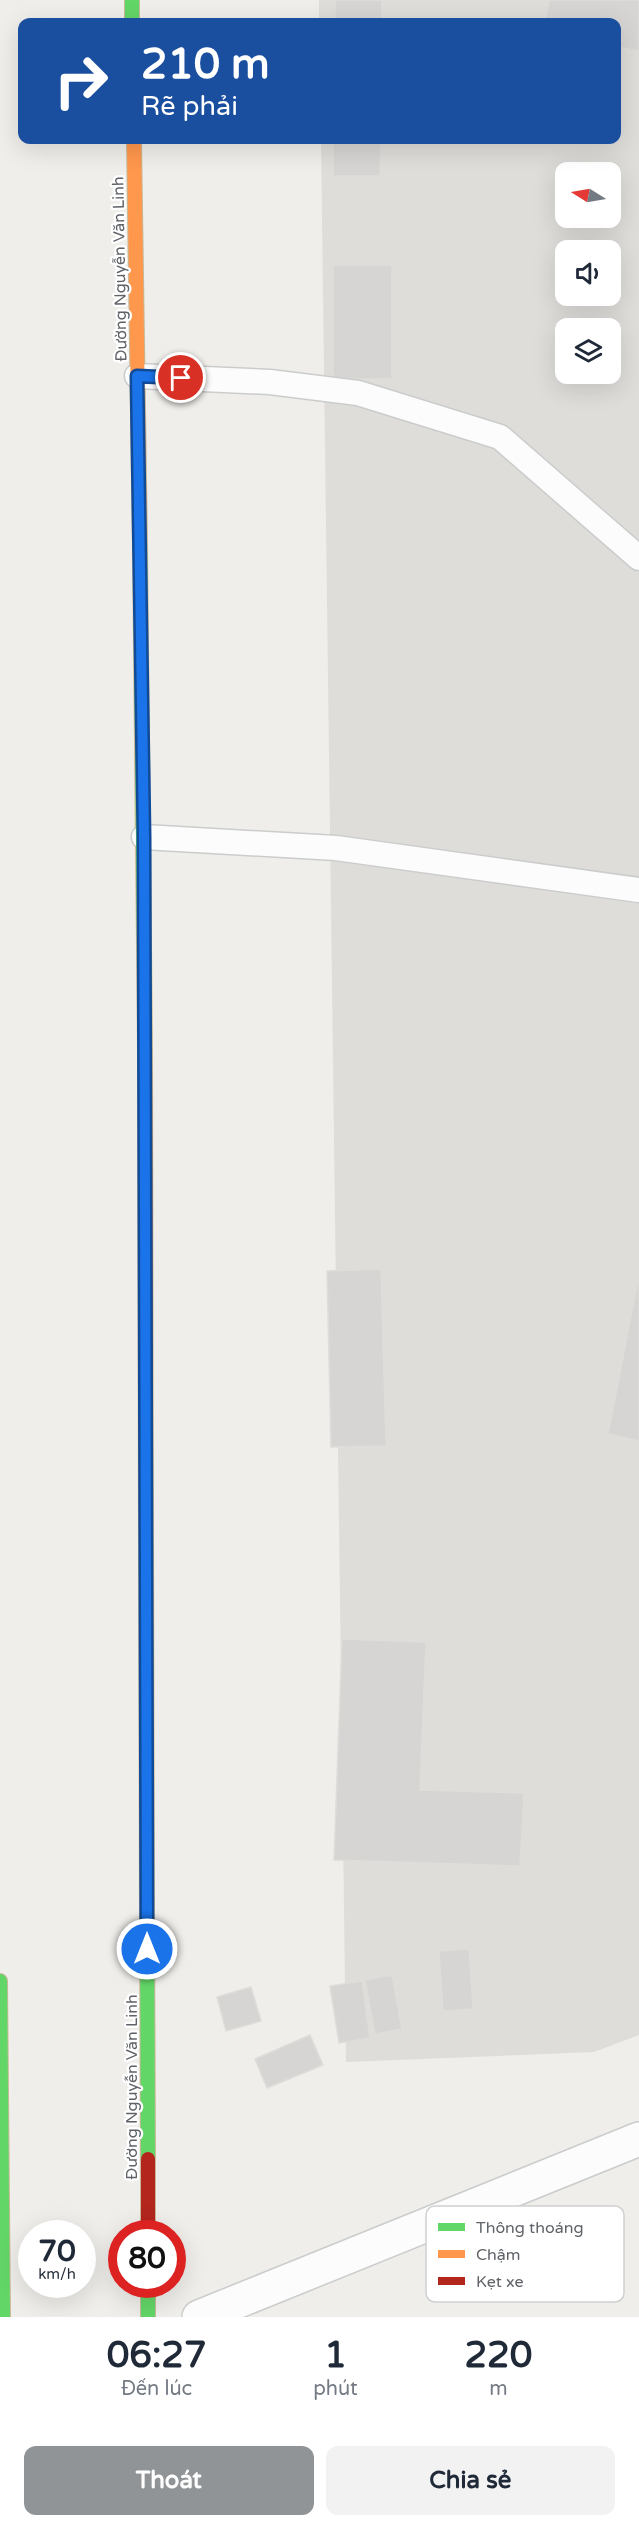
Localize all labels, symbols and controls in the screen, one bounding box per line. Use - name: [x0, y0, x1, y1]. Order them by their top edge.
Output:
- text: 210 m: [141, 39, 270, 90]
- icon: right: [42, 42, 120, 120]
- text: Rẽ phải: [141, 90, 238, 123]
- north arrow: [555, 162, 621, 228]
- map controls: [555, 162, 621, 384]
- street label: Đường Nguyễn Văn Linh: [108, 176, 132, 362]
- button: sound: [555, 240, 621, 306]
- button: layers: [555, 318, 621, 384]
- pin: [155, 352, 206, 403]
- icon: arrive: [164, 361, 197, 394]
- position arrow: [115, 1917, 179, 1981]
- street label: Đường Nguyễn Văn Linh: [122, 1994, 142, 2180]
- legend: [426, 2206, 624, 2302]
- text: Thông thoáng: [476, 2218, 584, 2238]
- speed limit sign: 80: [108, 2220, 186, 2298]
- text: 70: [38, 2233, 76, 2270]
- text: Chậm: [476, 2245, 521, 2265]
- text: km/h: [38, 2265, 76, 2283]
- text: Kẹt xe: [476, 2272, 524, 2292]
- text: 06:27: [107, 2334, 207, 2377]
- text: 1: [324, 2334, 347, 2377]
- text: 220: [464, 2334, 532, 2377]
- text: Đến lúc: [121, 2377, 192, 2401]
- text: phút: [313, 2377, 358, 2401]
- text: m: [489, 2377, 508, 2401]
- button: Thoát: [24, 2446, 314, 2515]
- button: Chia sẻ: [326, 2446, 615, 2515]

